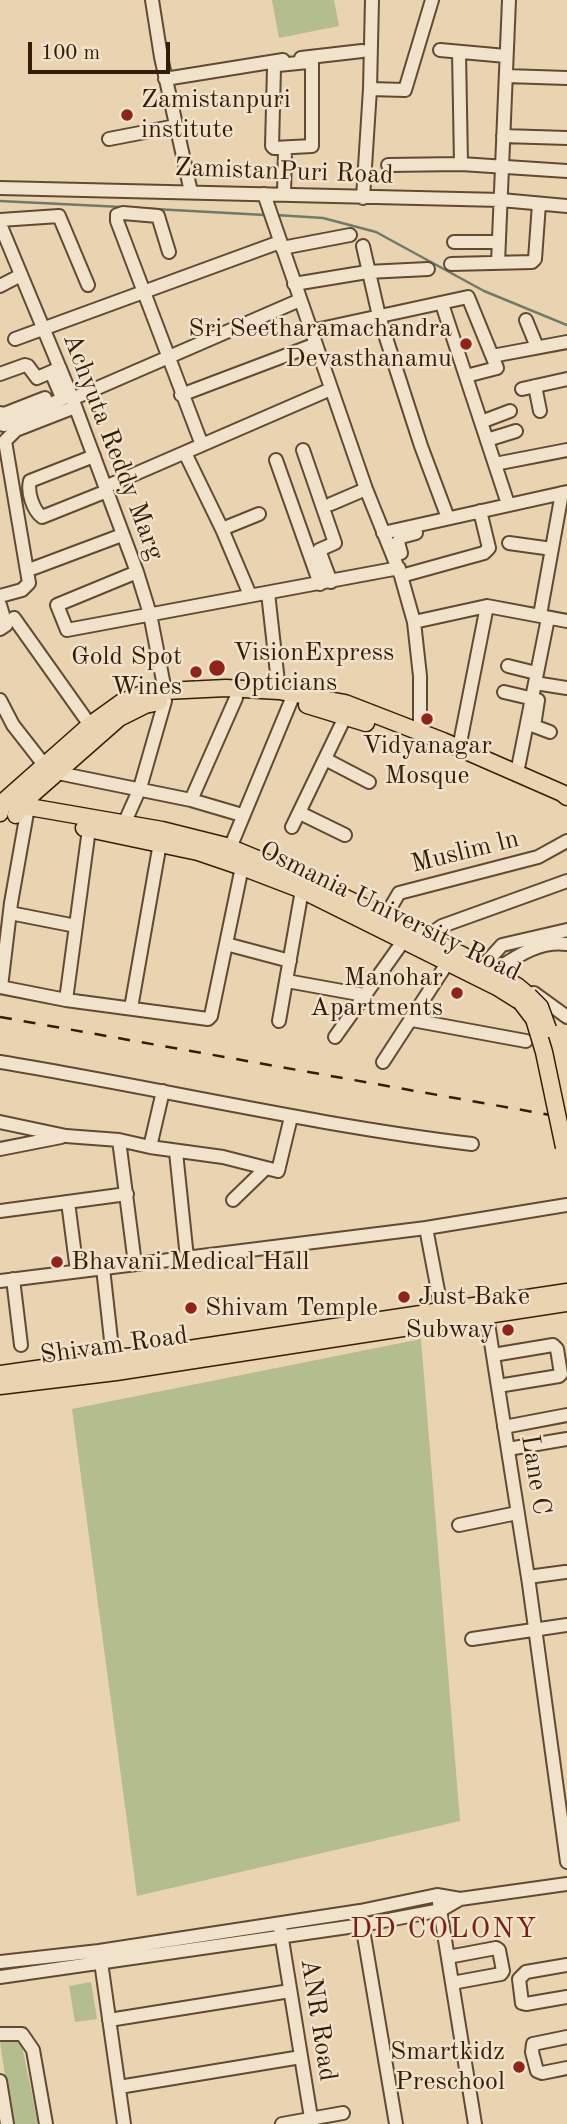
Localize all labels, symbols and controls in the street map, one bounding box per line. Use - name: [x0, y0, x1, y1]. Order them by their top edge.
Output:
- scale bar: [32, 28, 173, 72]
- text: 100 m: [41, 43, 100, 64]
- place label: Zamistanpuri institute: [141, 84, 291, 146]
- marker: Zamistanpuri institute: [119, 107, 135, 123]
- street label: ZamistanPuri Road: [174, 153, 394, 191]
- place label: Sri Seetharamachandra Devasthanamu: [188, 313, 452, 374]
- street label: Achyuta Reddy Marg: [55, 329, 171, 565]
- marker: Sri Seetharamachandra Devasthanamu: [458, 336, 474, 352]
- place label: VisionExpress Opticians: [233, 637, 394, 698]
- place label: Gold Spot Wines: [71, 641, 182, 702]
- marker: VisionExpress Opticians: [207, 658, 227, 678]
- marker: Gold Spot Wines: [188, 664, 204, 680]
- marker: Vidyanagar Mosque: [419, 711, 435, 727]
- place label: Vidyanagar Mosque: [362, 730, 492, 792]
- street label: Muslim ln: [408, 824, 522, 880]
- street label: Osmania University Road: [254, 835, 526, 989]
- place label: Manohar Apartments: [310, 962, 443, 1024]
- marker: Manohar Apartments: [449, 985, 465, 1001]
- place label: Bhavani Medical Hall: [71, 1246, 309, 1278]
- marker: Bhavani Medical Hall: [49, 1254, 65, 1270]
- place label: Just Bake: [418, 1281, 530, 1313]
- marker: Just Bake: [396, 1289, 412, 1305]
- place label: Shivam Temple: [205, 1292, 378, 1324]
- marker: Shivam Temple: [183, 1300, 199, 1316]
- place label: Subway: [406, 1314, 494, 1346]
- street label: Shivam Road: [38, 1320, 190, 1372]
- marker: Subway: [500, 1322, 516, 1338]
- street label: Lane C: [513, 1433, 557, 1517]
- district label: DD COLONY: [351, 1913, 537, 1947]
- street label: ANR Road: [293, 1956, 343, 2084]
- place label: Smartkidz Preschool: [390, 2036, 505, 2098]
- marker: Smartkidz Preschool: [511, 2059, 527, 2075]

